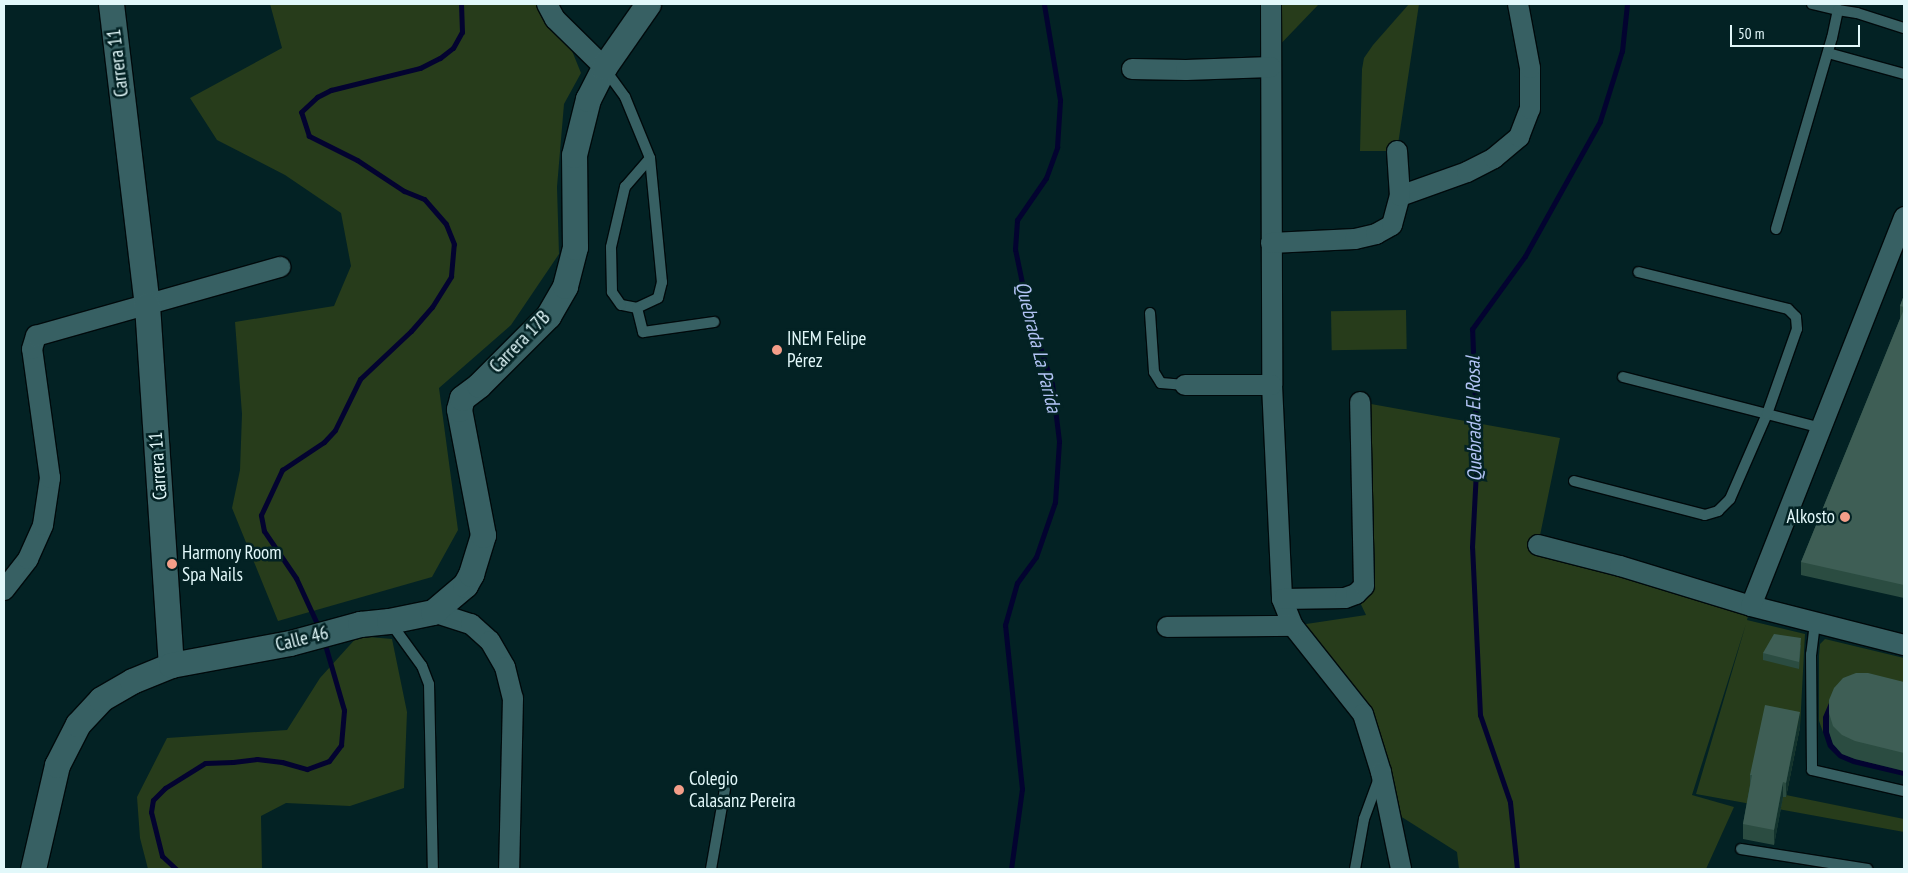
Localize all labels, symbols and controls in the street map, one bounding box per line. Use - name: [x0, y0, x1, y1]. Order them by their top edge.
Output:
- scale bar: [1733, 15, 1863, 47]
- text: 50 m: [1738, 24, 1764, 43]
- street label: Carrera 11: [103, 28, 133, 98]
- water label: Quebrada La Parida: [1010, 279, 1066, 415]
- street label: Carrera 17B: [485, 306, 555, 378]
- place label: INEM Felipe Pérez: [787, 328, 866, 372]
- marker: INEM Felipe Pérez: [771, 344, 783, 356]
- water label: Quebrada El Rosal: [1461, 356, 1487, 482]
- street label: Carrera 11: [144, 431, 172, 501]
- place label: Alkosto: [1786, 506, 1835, 528]
- marker: Alkosto: [1839, 511, 1851, 523]
- place label: Harmony Room Spa Nails: [182, 542, 282, 586]
- marker: Harmony Room Spa Nails: [166, 558, 178, 570]
- street label: Calle 46: [273, 621, 331, 657]
- place label: Colegio Calasanz Pereira: [689, 768, 796, 812]
- marker: Colegio Calasanz Pereira: [673, 784, 685, 796]

